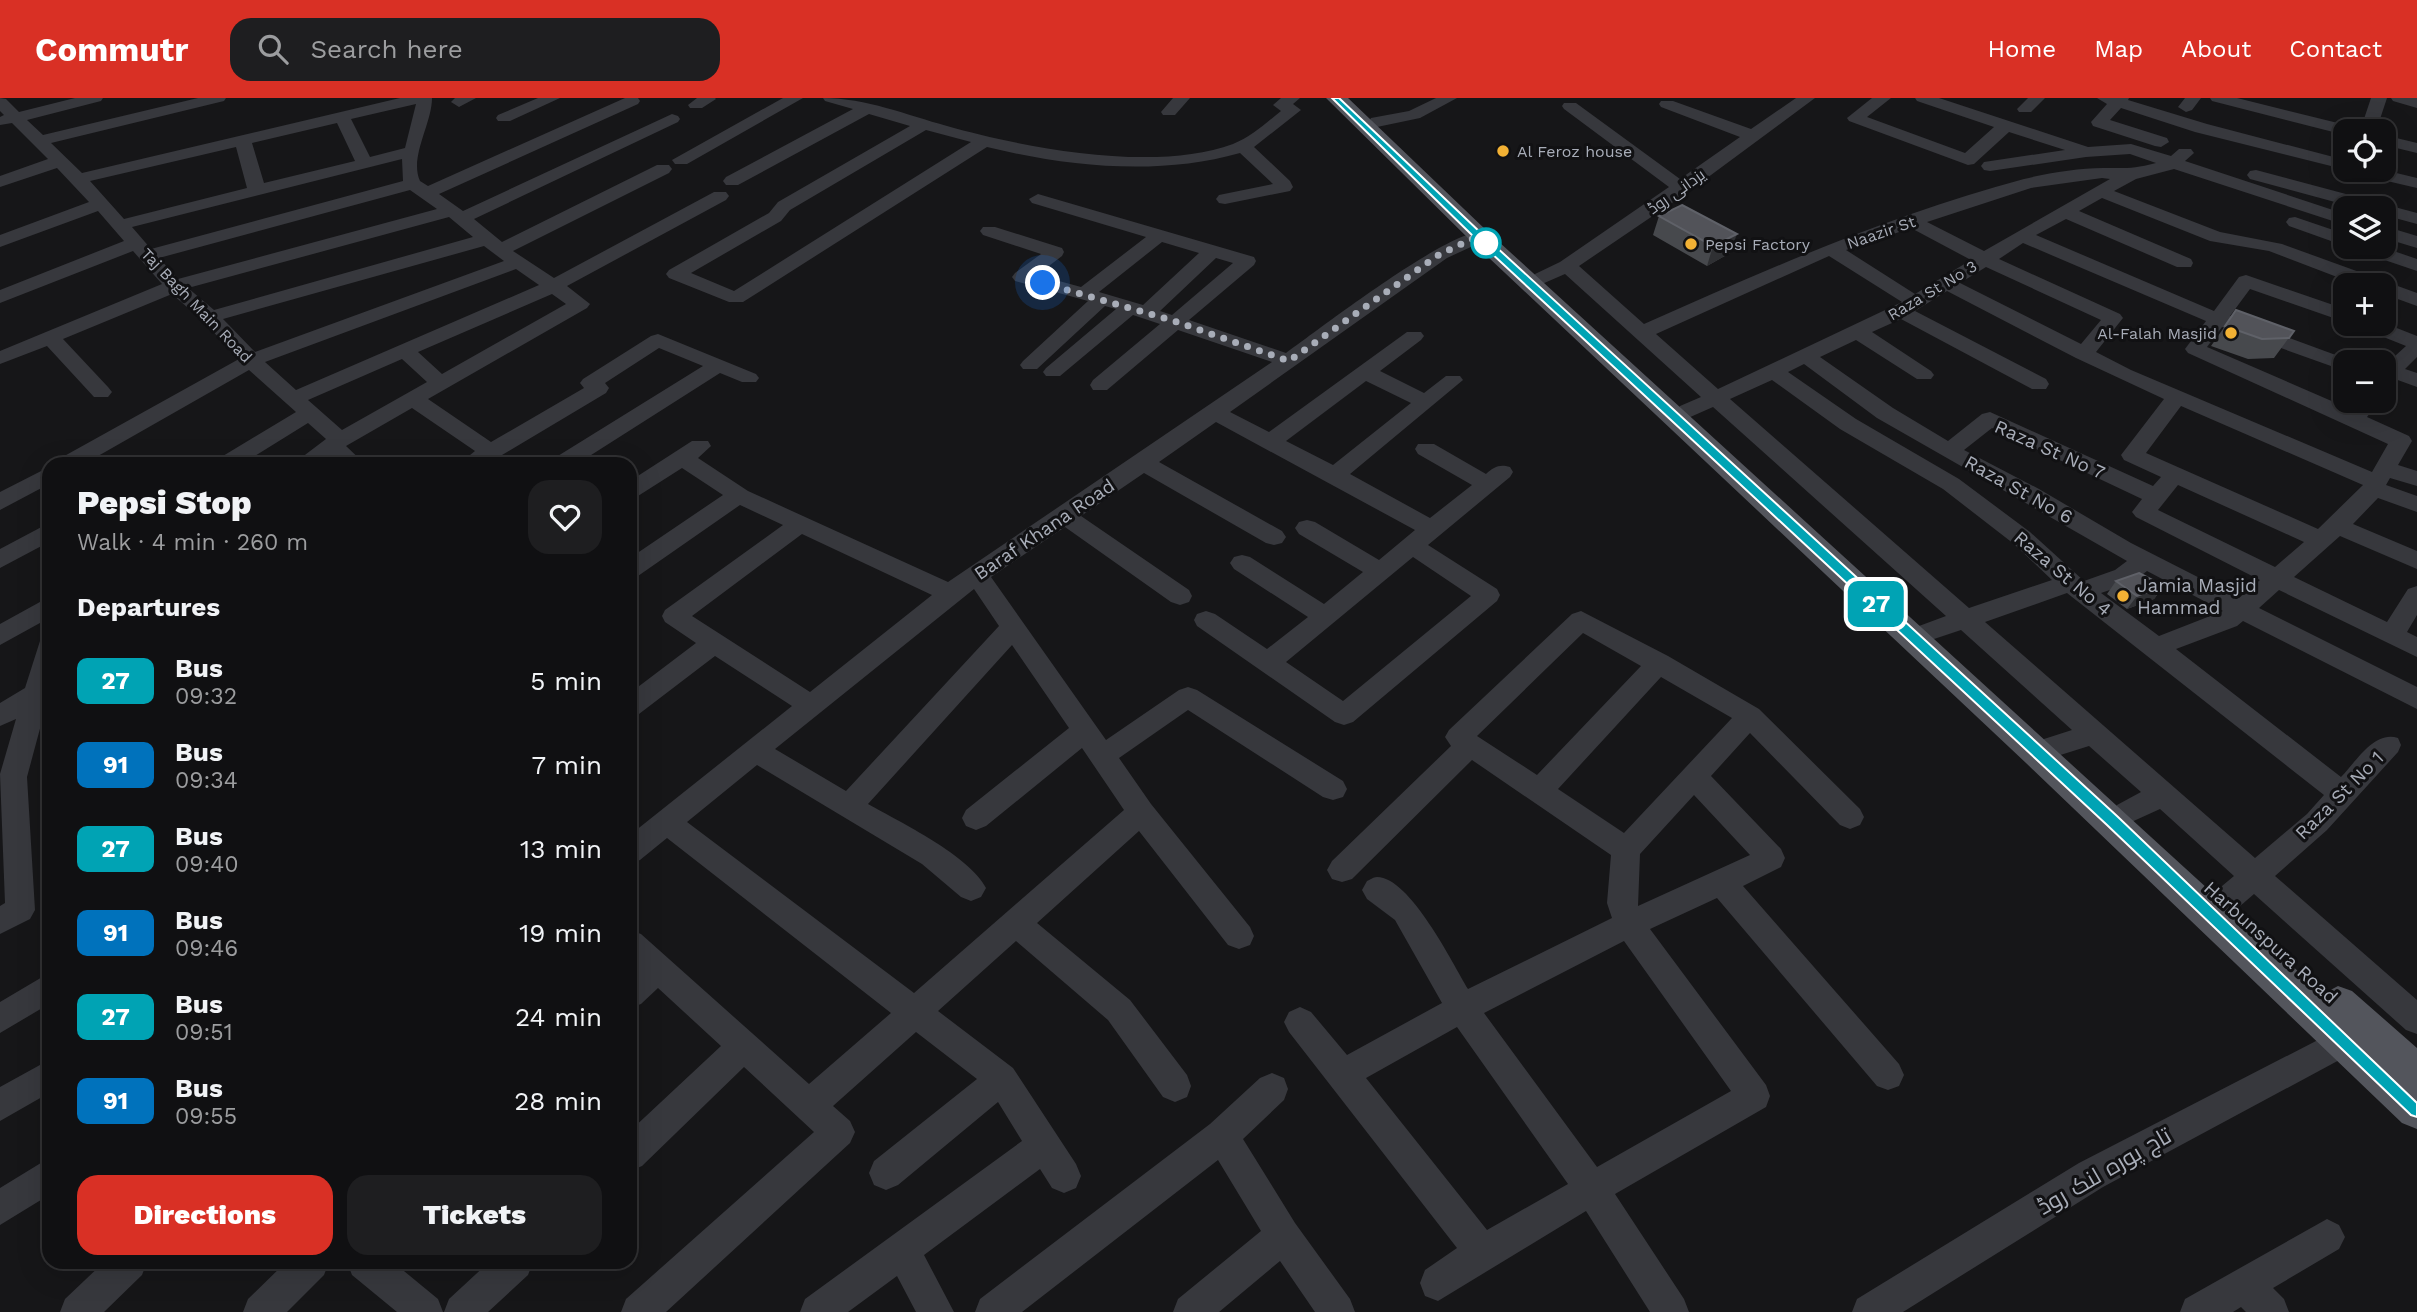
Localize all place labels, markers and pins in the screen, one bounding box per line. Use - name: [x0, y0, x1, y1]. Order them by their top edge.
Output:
- place label: Al Feroz house: [1517, 142, 1632, 161]
- marker: Al Feroz house: [1495, 143, 1511, 159]
- unlabelled marker: [1471, 228, 1501, 258]
- place label: Pepsi Factory: [1705, 235, 1811, 254]
- marker: Pepsi Factory: [1683, 236, 1699, 252]
- place label: Al-Falah Masjid: [2097, 324, 2217, 343]
- marker: Al-Falah Masjid: [2223, 325, 2239, 341]
- place label: Jamia Masjid Hammad: [2137, 574, 2257, 619]
- marker: Jamia Masjid Hammad: [2115, 588, 2131, 604]

